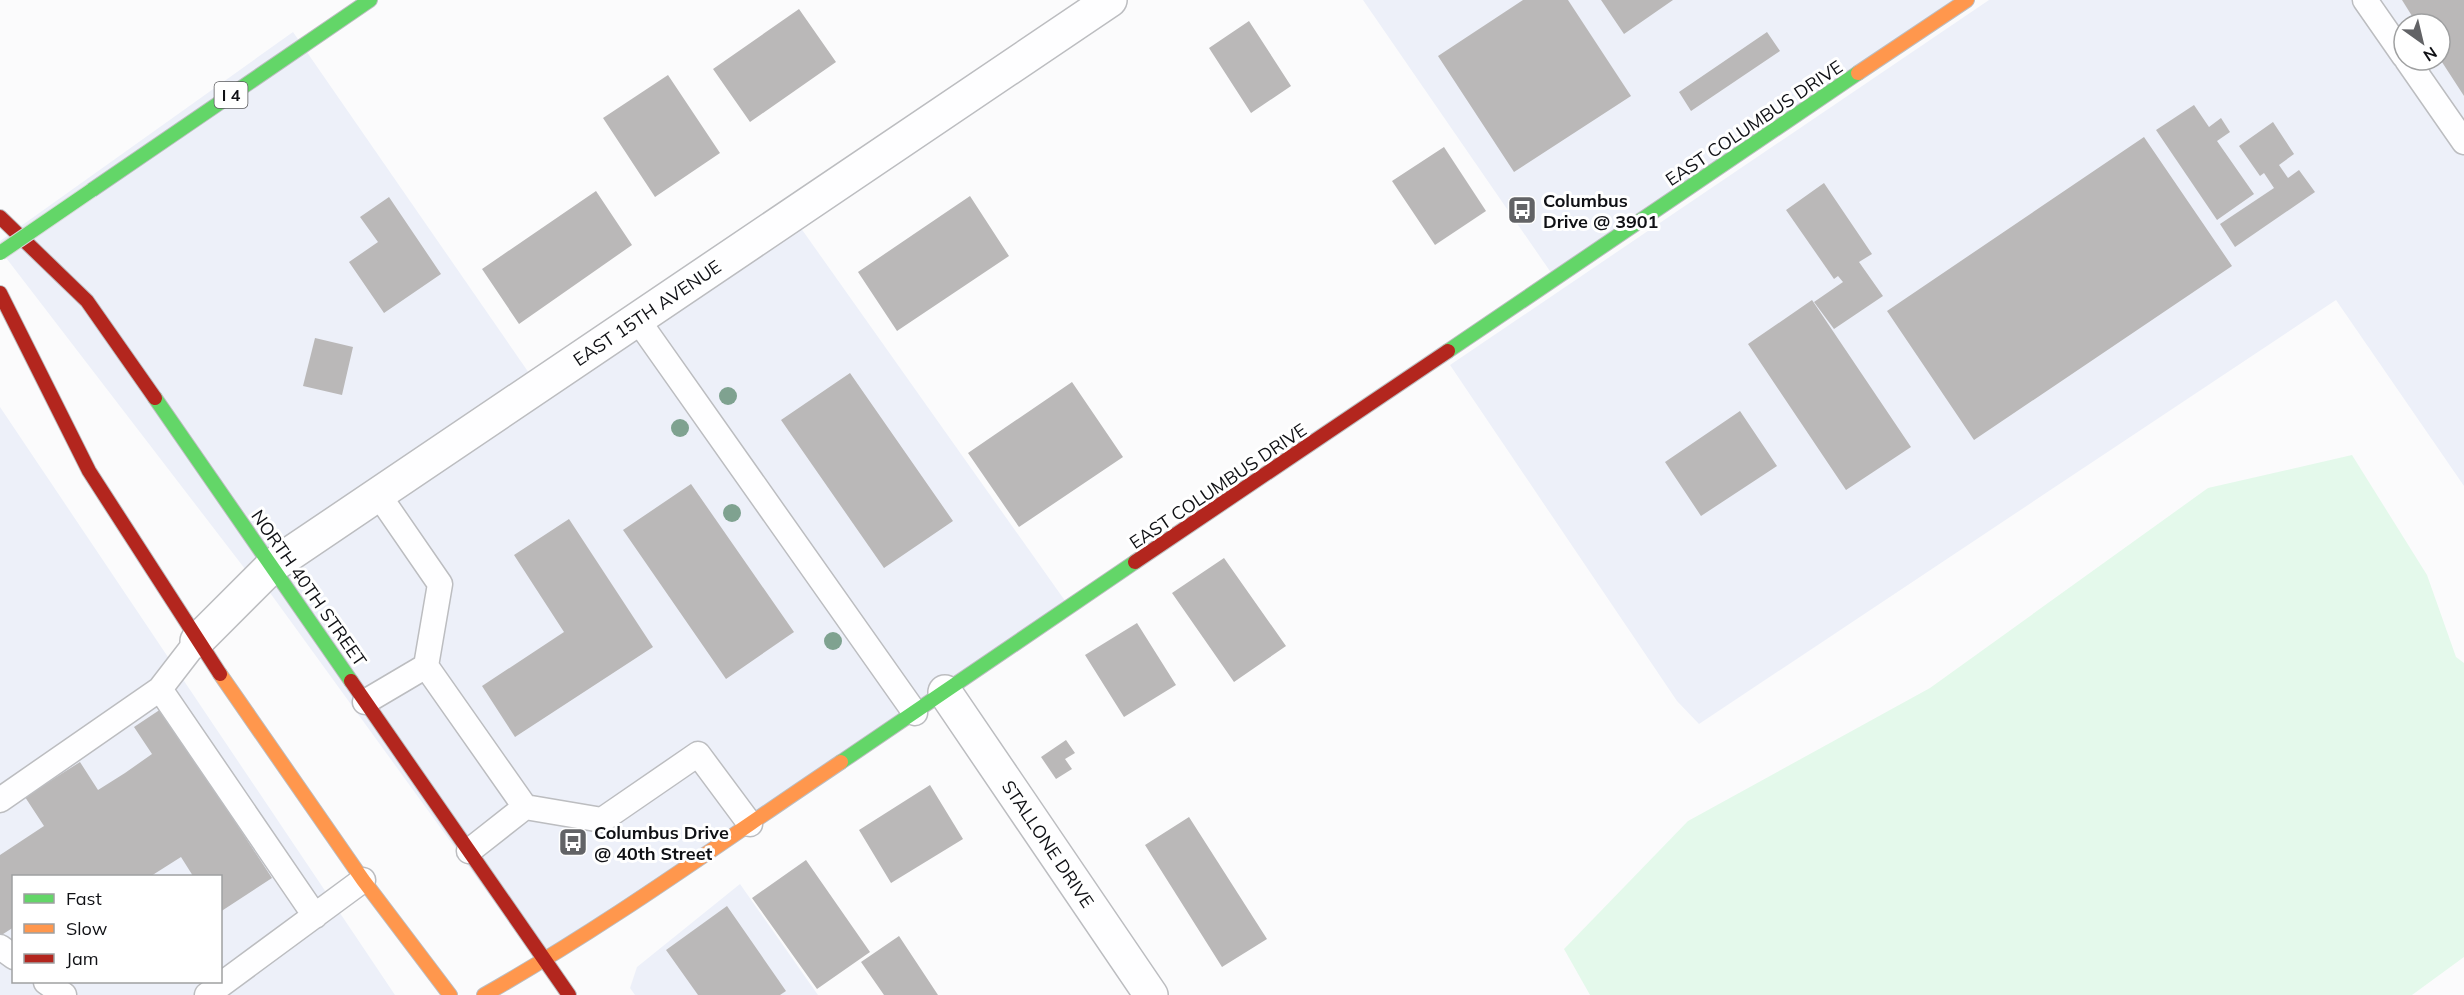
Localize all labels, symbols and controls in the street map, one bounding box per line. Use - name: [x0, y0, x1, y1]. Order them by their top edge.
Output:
- north arrow: [2392, 12, 2452, 72]
- text: N: [2420, 43, 2441, 66]
- street label: EAST COLUMBUS DRIVE: [1661, 55, 1847, 191]
- road number: I 4: [214, 82, 248, 108]
- place label: Columbus Drive @ 3901: [1543, 189, 1658, 233]
- bus stop icon: Columbus Drive @ 3901: [1506, 194, 1538, 226]
- street label: EAST 15TH AVENUE: [569, 255, 725, 371]
- street label: EAST COLUMBUS DRIVE: [1125, 418, 1311, 554]
- street label: NORTH 40TH STREET: [246, 505, 372, 671]
- street label: STALLONE DRIVE: [997, 776, 1099, 912]
- place label: Columbus Drive @ 40th Street: [594, 821, 729, 865]
- bus stop icon: Columbus Drive @ 40th Street: [557, 826, 589, 858]
- legend: [12, 875, 222, 983]
- text: Fast: [66, 887, 102, 910]
- text: Slow: [66, 917, 108, 940]
- text: Jam: [66, 947, 99, 970]

